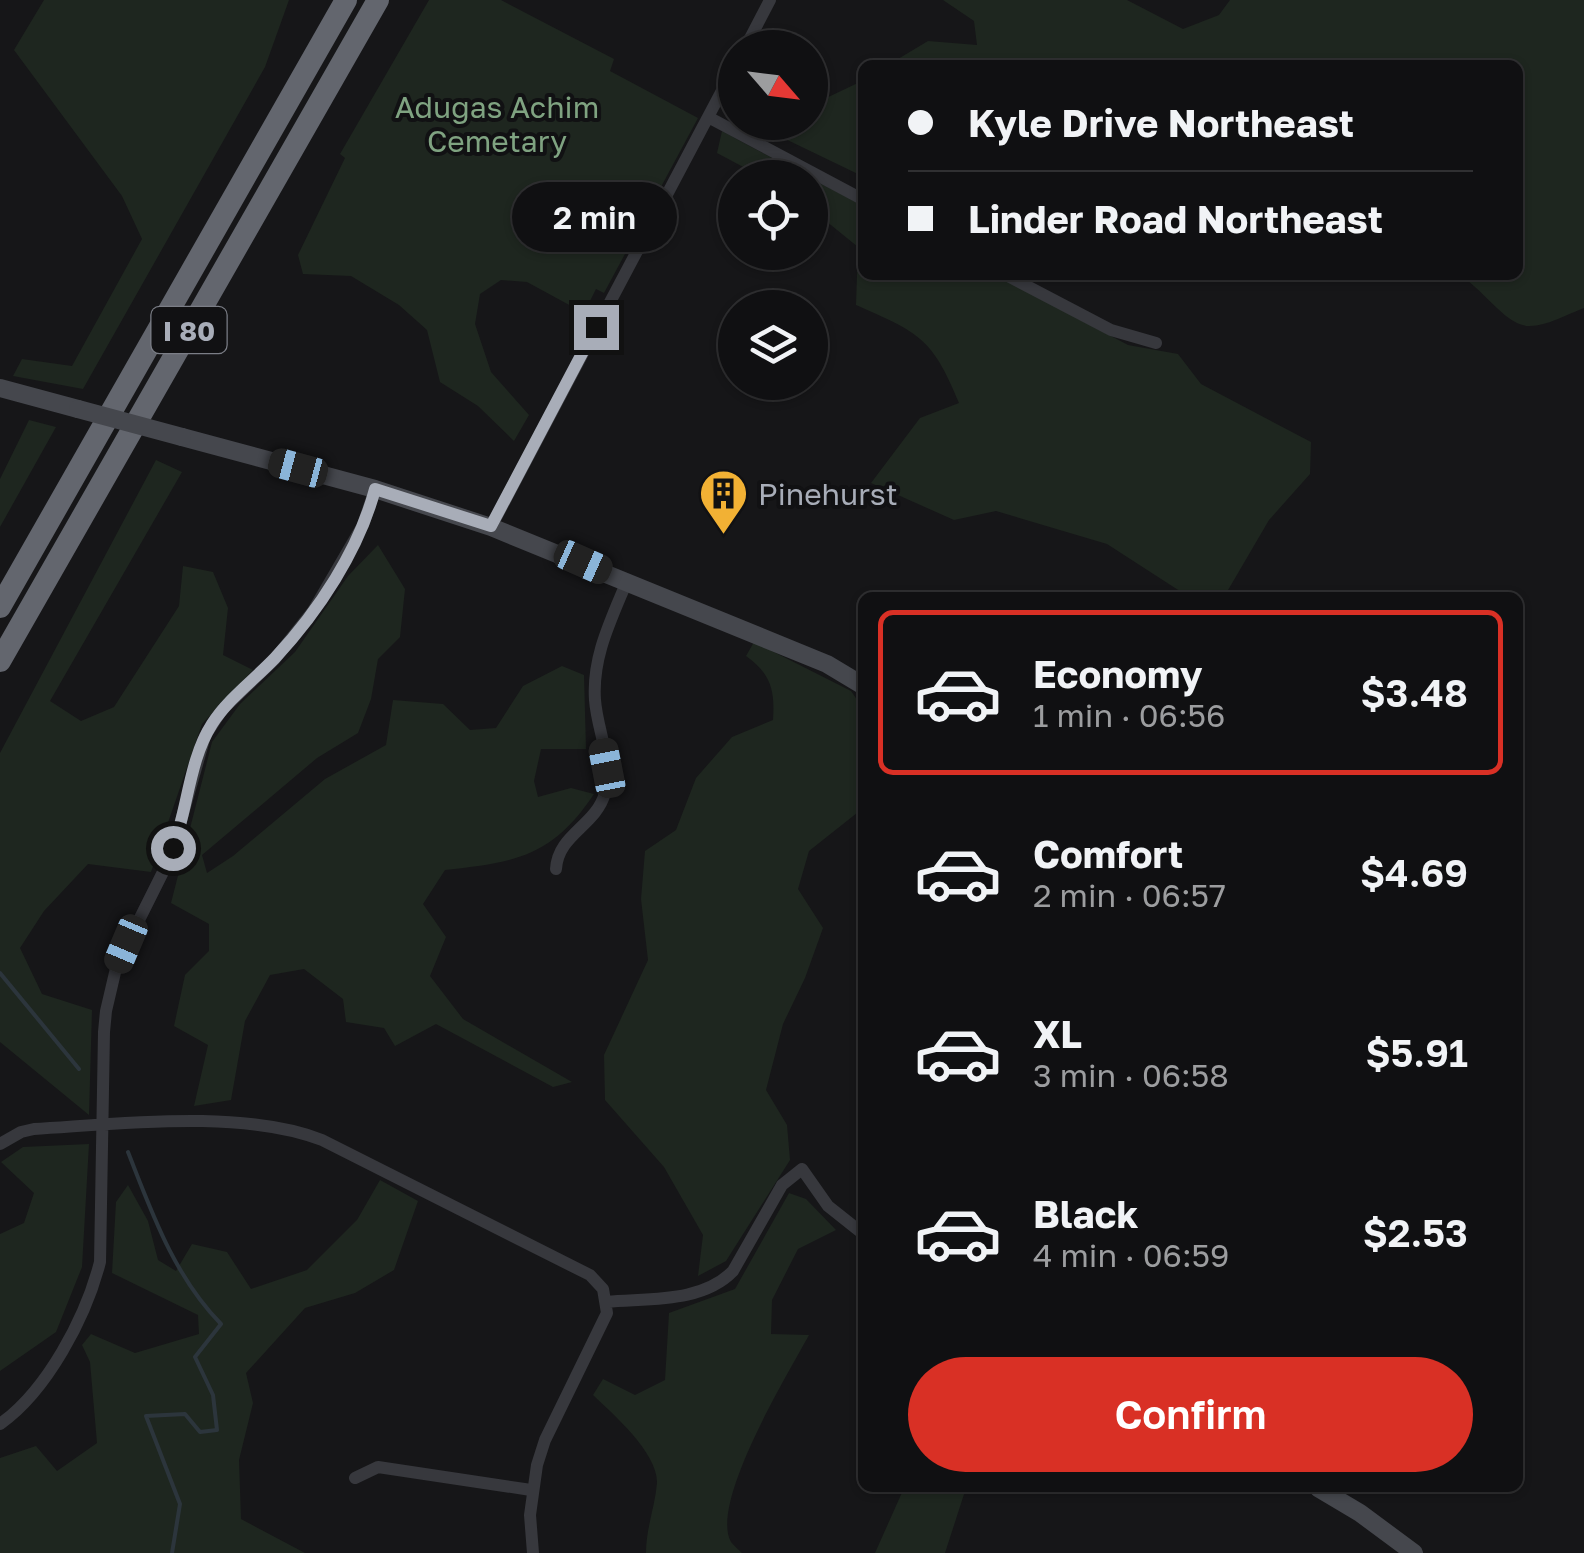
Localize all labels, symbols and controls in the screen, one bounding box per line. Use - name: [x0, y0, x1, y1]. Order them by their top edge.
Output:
- north arrow: [718, 30, 828, 140]
- map controls: [718, 30, 828, 400]
- park label: Adugas Achim Cemetary: [395, 89, 599, 159]
- text: Kyle Drive Northeast: [968, 100, 1354, 145]
- button: locate: [718, 160, 828, 270]
- callout: 2 min: [514, 182, 678, 252]
- text: Linder Road Northeast: [968, 196, 1383, 241]
- text: 2 min: [553, 198, 636, 236]
- button: layers: [718, 290, 828, 400]
- route end: [574, 305, 619, 350]
- road number: I 80: [152, 307, 226, 353]
- car: [265, 446, 331, 490]
- building icon: Pinehurst: [697, 468, 749, 536]
- place label: Pinehurst: [758, 476, 898, 512]
- car: [549, 536, 617, 588]
- icon: car: [913, 648, 1003, 738]
- text: Economy: [1033, 651, 1202, 696]
- text: $3.48: [1360, 670, 1468, 715]
- text: 1 min · 06:56: [1033, 696, 1225, 734]
- car: [587, 736, 627, 800]
- route start: [151, 826, 196, 871]
- icon: car: [913, 828, 1003, 918]
- text: Comfort: [1033, 831, 1183, 876]
- text: $4.69: [1360, 850, 1468, 895]
- text: 2 min · 06:57: [1033, 876, 1226, 914]
- car: [100, 911, 152, 977]
- icon: car: [913, 1008, 1003, 1098]
- text: XL: [1033, 1011, 1082, 1056]
- text: $5.91: [1366, 1030, 1468, 1075]
- text: 3 min · 06:58: [1033, 1056, 1229, 1094]
- icon: car: [913, 1188, 1003, 1278]
- text: Black: [1033, 1191, 1138, 1236]
- text: $2.53: [1363, 1210, 1468, 1255]
- text: 4 min · 06:59: [1033, 1236, 1229, 1274]
- button: Confirm: [908, 1357, 1473, 1472]

